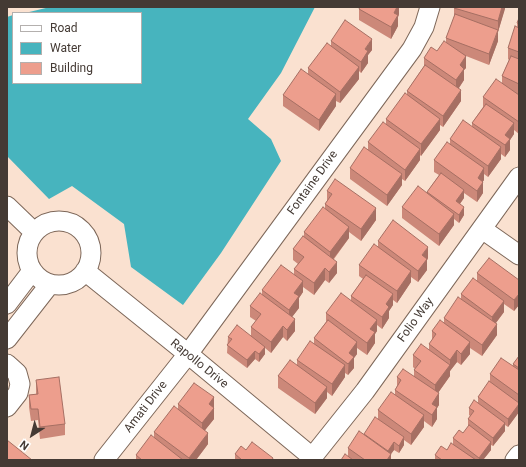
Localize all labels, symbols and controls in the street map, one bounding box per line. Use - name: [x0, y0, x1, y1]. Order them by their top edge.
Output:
- legend: [12, 12, 142, 84]
- text: Road: [50, 21, 78, 35]
- text: Water: [50, 41, 81, 55]
- text: Building: [50, 61, 93, 75]
- street label: Fontaine Drive: [285, 148, 341, 218]
- street label: Folio Way: [395, 295, 437, 345]
- street label: Rapollo Drive: [167, 336, 231, 392]
- street label: Amati Drive: [121, 378, 171, 436]
- north arrow: [12, 415, 52, 455]
- text: N: [18, 438, 32, 453]

